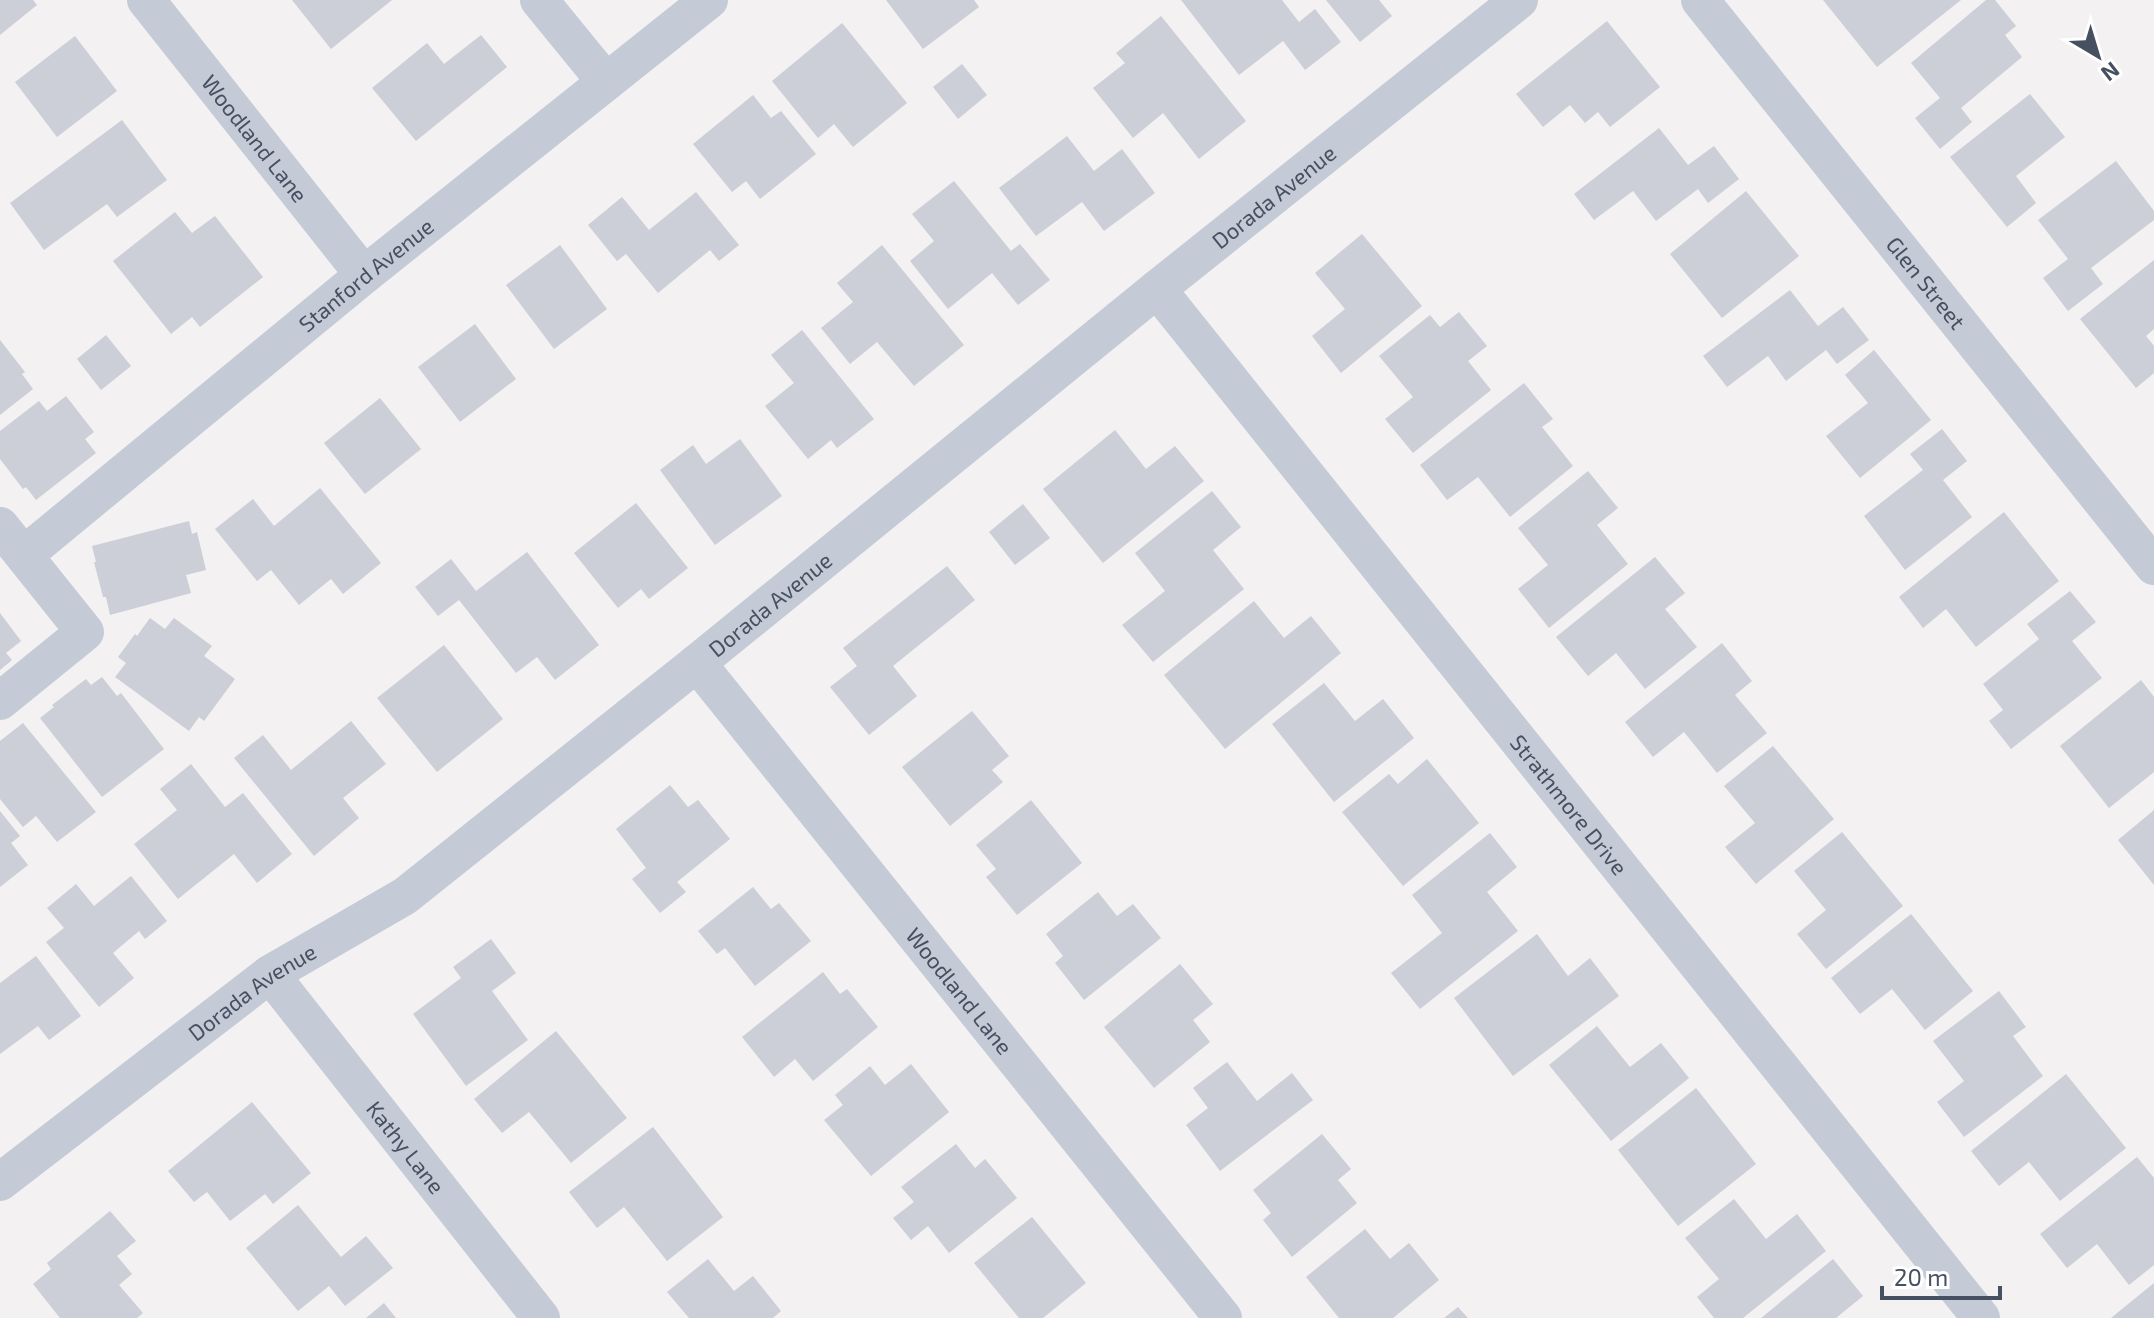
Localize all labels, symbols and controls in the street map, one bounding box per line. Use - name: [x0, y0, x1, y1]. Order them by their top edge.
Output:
- north arrow: [2058, 16, 2138, 96]
- text: N: [2097, 57, 2125, 88]
- street label: Woodland Lane: [197, 69, 314, 207]
- street label: Dorada Avenue: [1206, 139, 1340, 253]
- street label: Stanford Avenue: [293, 212, 438, 337]
- street label: Glen Street: [1882, 231, 1971, 334]
- street label: Dorada Avenue: [703, 546, 836, 662]
- street label: Strathmore Drive: [1506, 729, 1633, 879]
- street label: Woodland Lane: [901, 922, 1019, 1059]
- street label: Dorada Avenue: [183, 937, 320, 1045]
- street label: Kathy Lane: [362, 1095, 451, 1198]
- scale bar: [1882, 1250, 2000, 1300]
- text: 20 m: [1894, 1262, 1948, 1291]

